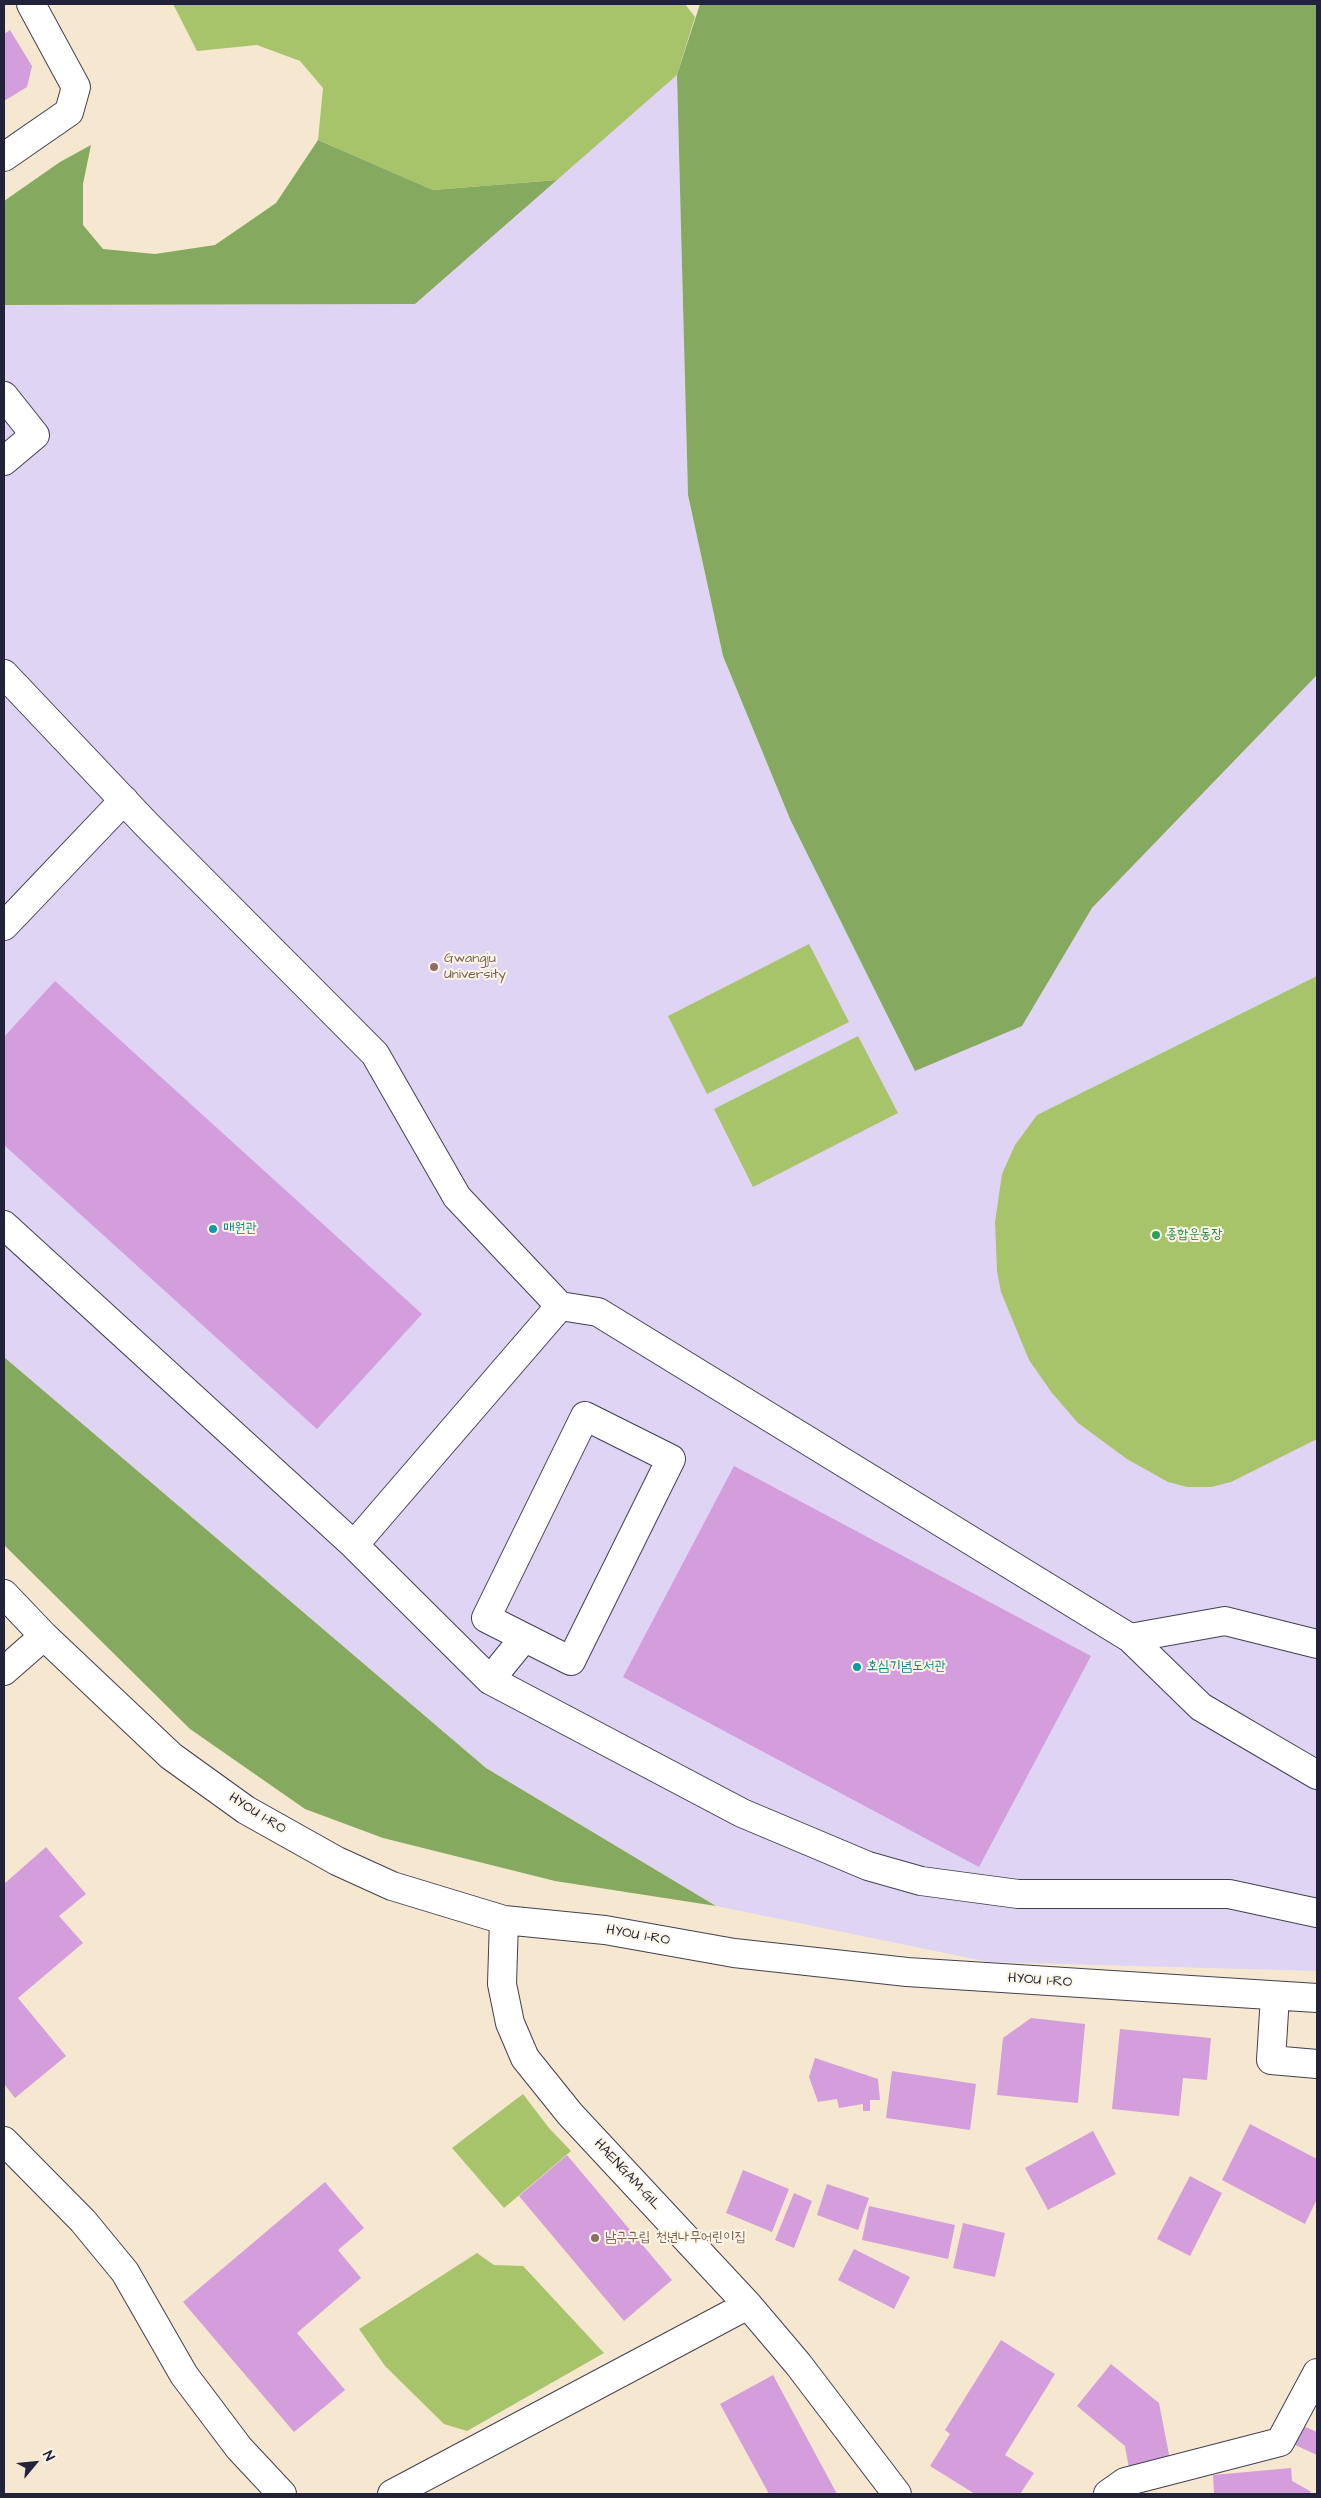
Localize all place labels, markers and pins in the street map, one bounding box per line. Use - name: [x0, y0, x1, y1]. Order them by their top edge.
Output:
- place label: Gwangju University: [444, 951, 506, 984]
- marker: Gwangju University: [428, 961, 440, 973]
- place label: 매원관: [223, 1221, 257, 1237]
- marker: 매원관: [207, 1223, 219, 1235]
- place label: 종합운동장: [1166, 1227, 1222, 1243]
- marker: 종합운동장: [1150, 1229, 1162, 1241]
- place label: 호심기념도서관: [867, 1659, 946, 1675]
- marker: 호심기념도서관: [851, 1661, 863, 1673]
- place label: 남구구립 천년나무어린이집: [605, 2230, 746, 2246]
- marker: 남구구립 천년나무어린이집: [589, 2232, 601, 2244]

